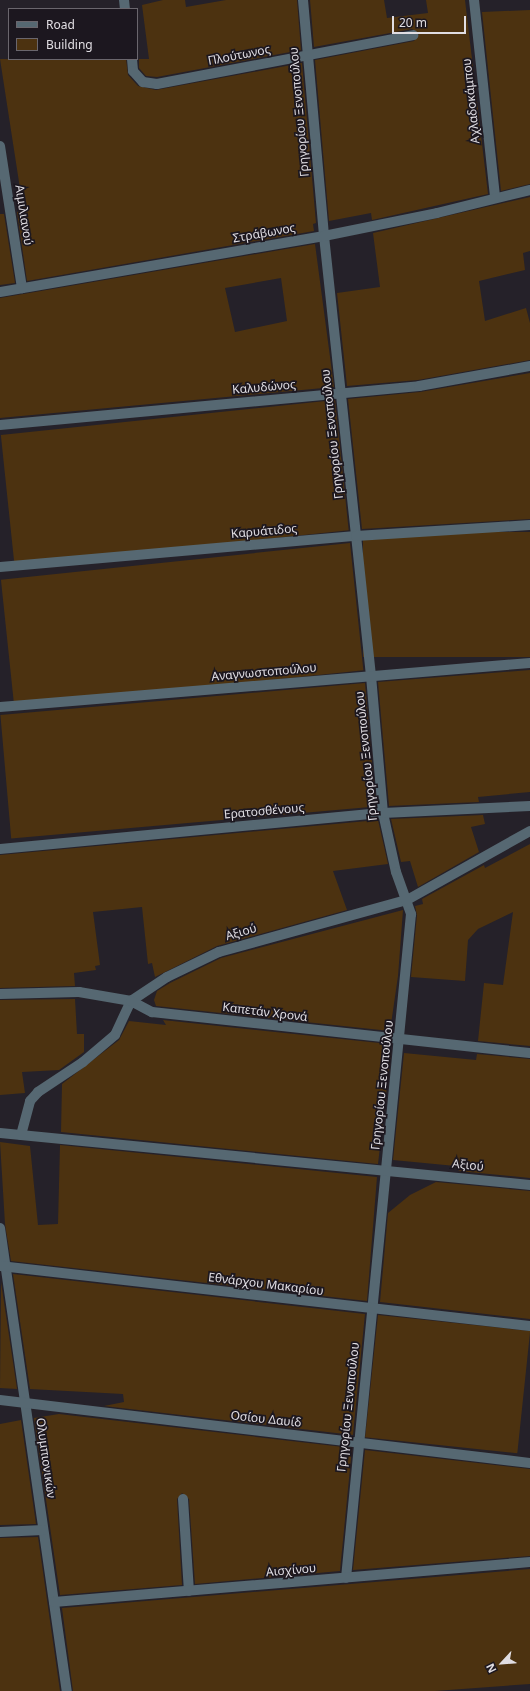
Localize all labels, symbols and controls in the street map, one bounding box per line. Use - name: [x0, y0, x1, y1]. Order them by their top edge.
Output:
- legend: [8, 8, 138, 60]
- scale bar: [394, 8, 468, 34]
- text: 20 m: [399, 14, 427, 31]
- text: Road: [46, 16, 75, 33]
- text: Building: [46, 36, 93, 53]
- street label: Πλούτωνος: [207, 42, 271, 68]
- street label: Γρηγορίου Ξενοπούλου: [286, 46, 312, 178]
- street label: Αχλαδοκάμπου: [459, 58, 483, 144]
- street label: Αιμιλιανού: [12, 184, 36, 246]
- street label: Στράβωνος: [232, 220, 296, 246]
- street label: Γρηγορίου Ξενοπούλου: [318, 368, 346, 500]
- street label: Καλυδώνος: [232, 377, 296, 397]
- street label: Καρυάτιδος: [230, 521, 298, 541]
- street label: Αναγνωστοπούλου: [211, 660, 317, 684]
- street label: Γρηγορίου Ξενοπούλου: [352, 690, 380, 822]
- street label: Ερατοσθένους: [223, 800, 305, 822]
- street label: Αξιού: [224, 921, 258, 943]
- street label: Καπετάν Χρονά: [222, 1000, 308, 1024]
- street label: Γρηγορίου Ξενοπούλου: [368, 1019, 396, 1151]
- street label: Αξιού: [452, 1156, 484, 1174]
- street label: Εθνάρχου Μακαρίου: [207, 1270, 325, 1298]
- street label: Γρηγορίου Ξενοπούλου: [334, 1341, 362, 1473]
- street label: Οσίου Δαυίδ: [230, 1408, 302, 1430]
- street label: Ολυμπιονικών: [33, 1417, 59, 1499]
- street label: Αισχίνου: [265, 1561, 317, 1579]
- north arrow: [482, 1643, 522, 1683]
- text: N: [482, 1661, 499, 1676]

